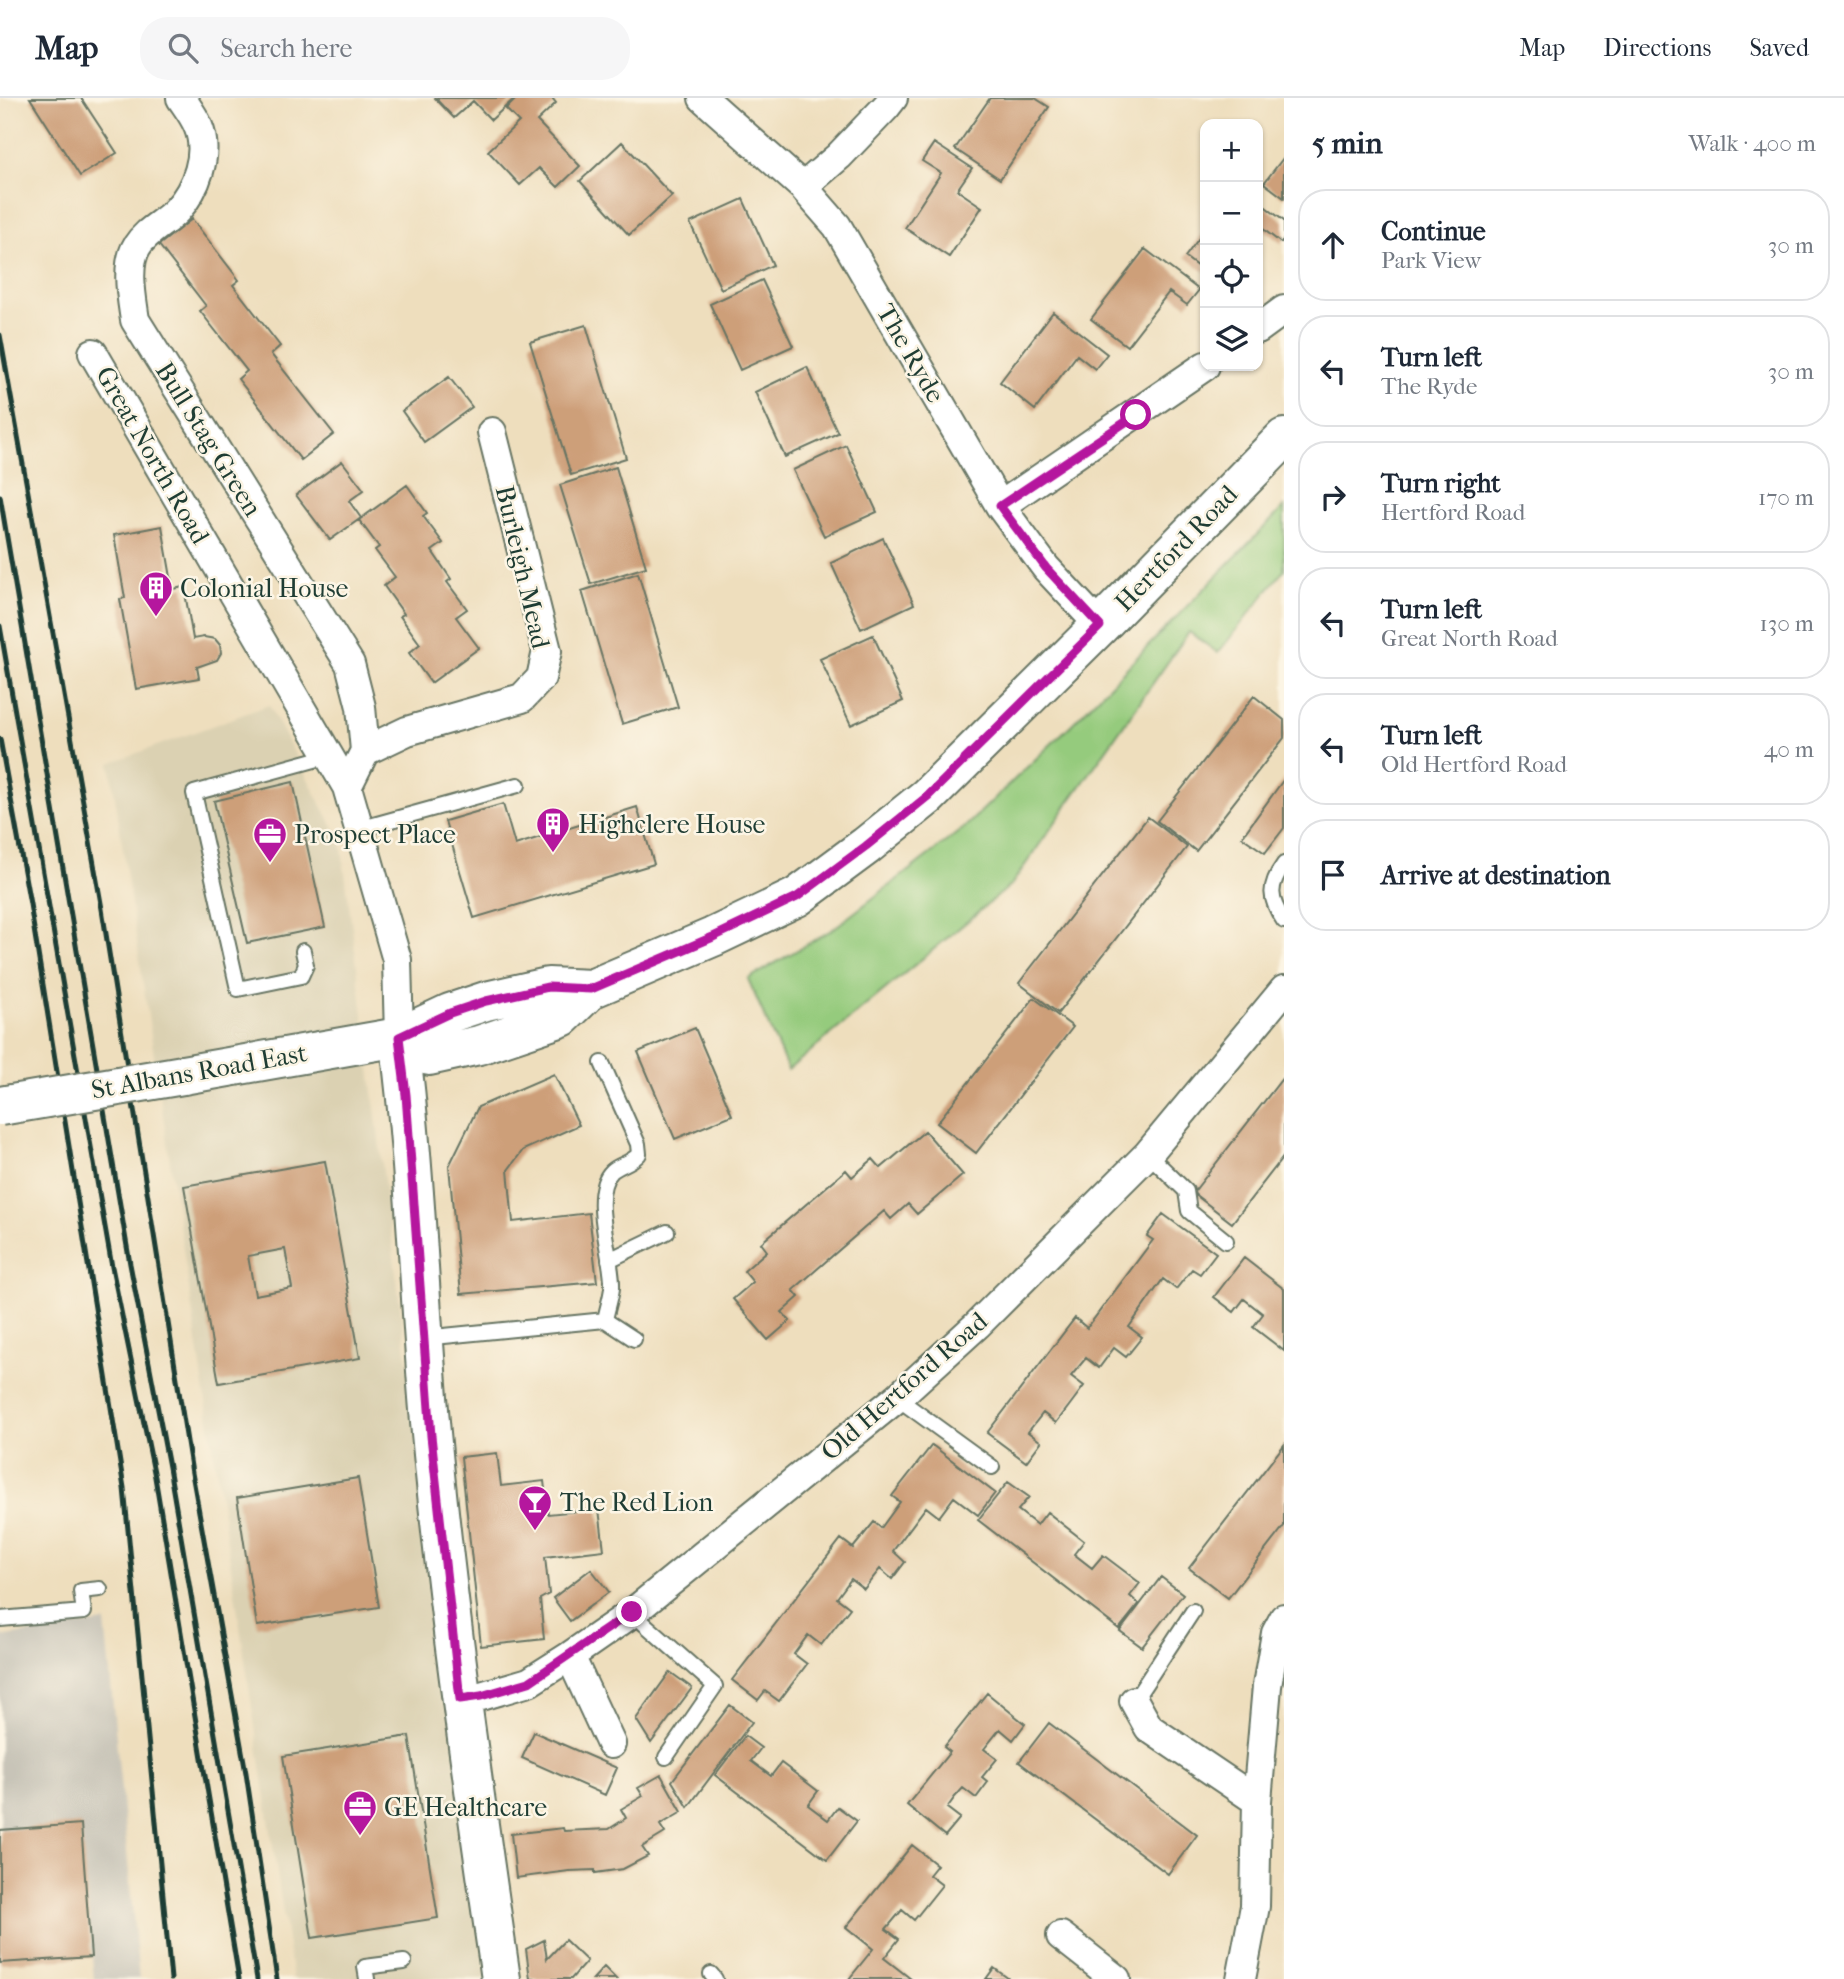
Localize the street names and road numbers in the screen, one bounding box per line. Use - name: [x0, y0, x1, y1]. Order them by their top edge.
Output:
- street label: The Ryde: [870, 298, 951, 408]
- street label: Bull Stag Green: [149, 356, 268, 522]
- street label: Great North Road: [89, 361, 216, 550]
- street label: Hertford Road: [1109, 478, 1245, 618]
- street label: Burleigh Mead: [489, 482, 557, 653]
- street label: St Albans Road East: [89, 1037, 310, 1106]
- street label: Old Hertford Road: [815, 1305, 995, 1467]

